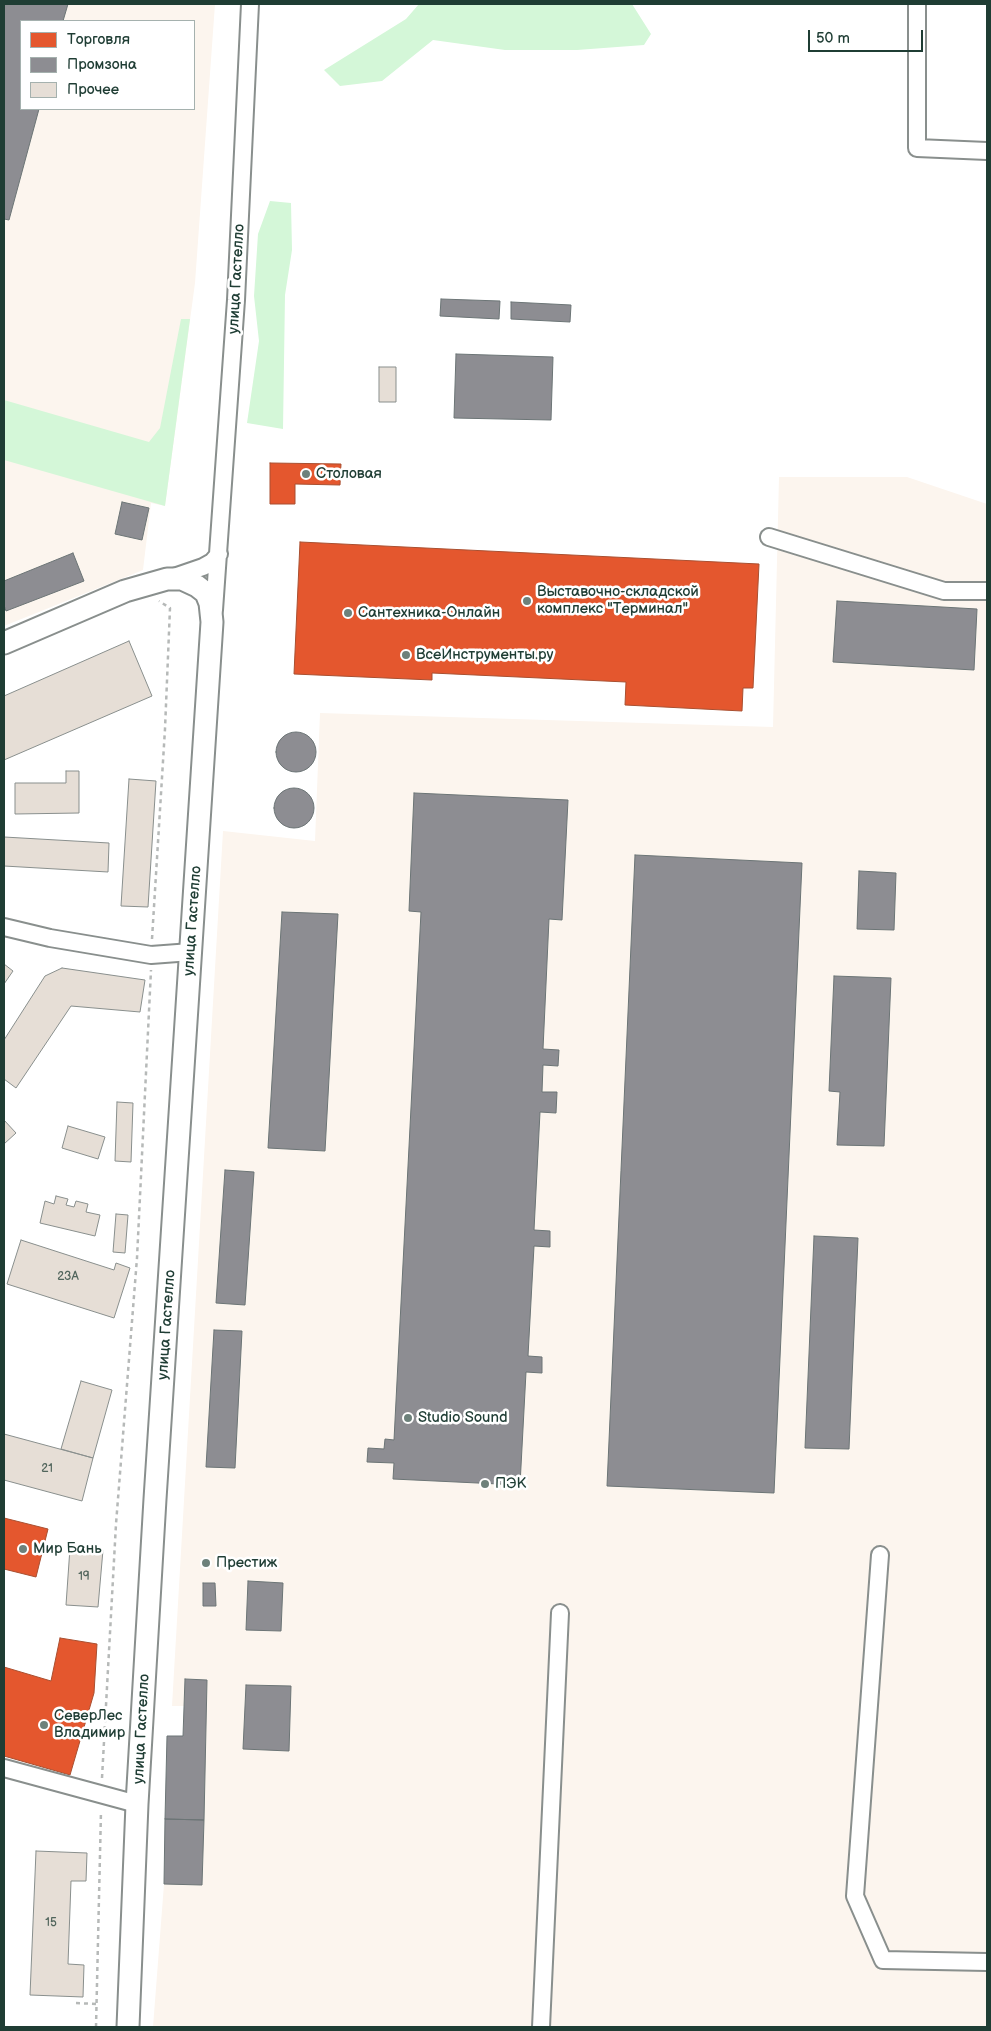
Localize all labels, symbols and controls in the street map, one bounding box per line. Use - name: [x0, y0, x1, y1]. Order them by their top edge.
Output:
- legend: [20, 20, 195, 110]
- scale bar: [811, 20, 926, 52]
- text: 50 m: [816, 29, 850, 48]
- text: Торговля: [67, 30, 130, 49]
- text: Промзона: [67, 55, 137, 74]
- text: Прочее: [67, 80, 119, 99]
- street label: улица Гастелло: [225, 223, 249, 335]
- place label: Столовая: [316, 465, 382, 483]
- marker: Столовая: [300, 468, 312, 480]
- place label: Выставочно-складской комплекс "Терминал": [537, 583, 699, 618]
- marker: Выставочно-складской комплекс "Терминал": [521, 595, 533, 607]
- place label: Сантехника-Онлайн: [358, 604, 500, 622]
- marker: Сантехника-Онлайн: [342, 607, 354, 619]
- place label: ВсеИнструменты.ру: [416, 646, 553, 664]
- marker: ВсеИнструменты.ру: [400, 649, 412, 661]
- street label: улица Гастелло: [180, 865, 206, 977]
- street label: улица Гастелло: [154, 1269, 180, 1381]
- house number: 23А: [57, 1270, 79, 1284]
- place label: Studio Sound: [418, 1409, 507, 1427]
- marker: Studio Sound: [402, 1412, 414, 1424]
- house number: 21: [41, 1462, 53, 1476]
- place label: ПЭК: [495, 1475, 526, 1493]
- marker: ПЭК: [479, 1478, 491, 1490]
- place label: Мир Бань: [33, 1540, 102, 1558]
- marker: Мир Бань: [17, 1543, 29, 1555]
- place label: Престиж: [216, 1554, 277, 1572]
- marker: Престиж: [200, 1557, 212, 1569]
- house number: 19: [78, 1570, 90, 1584]
- street label: улица Гастелло: [130, 1673, 154, 1785]
- place label: СеверЛес Владимир: [54, 1707, 125, 1742]
- marker: СеверЛес Владимир: [38, 1719, 50, 1731]
- house number: 15: [45, 1916, 57, 1930]

